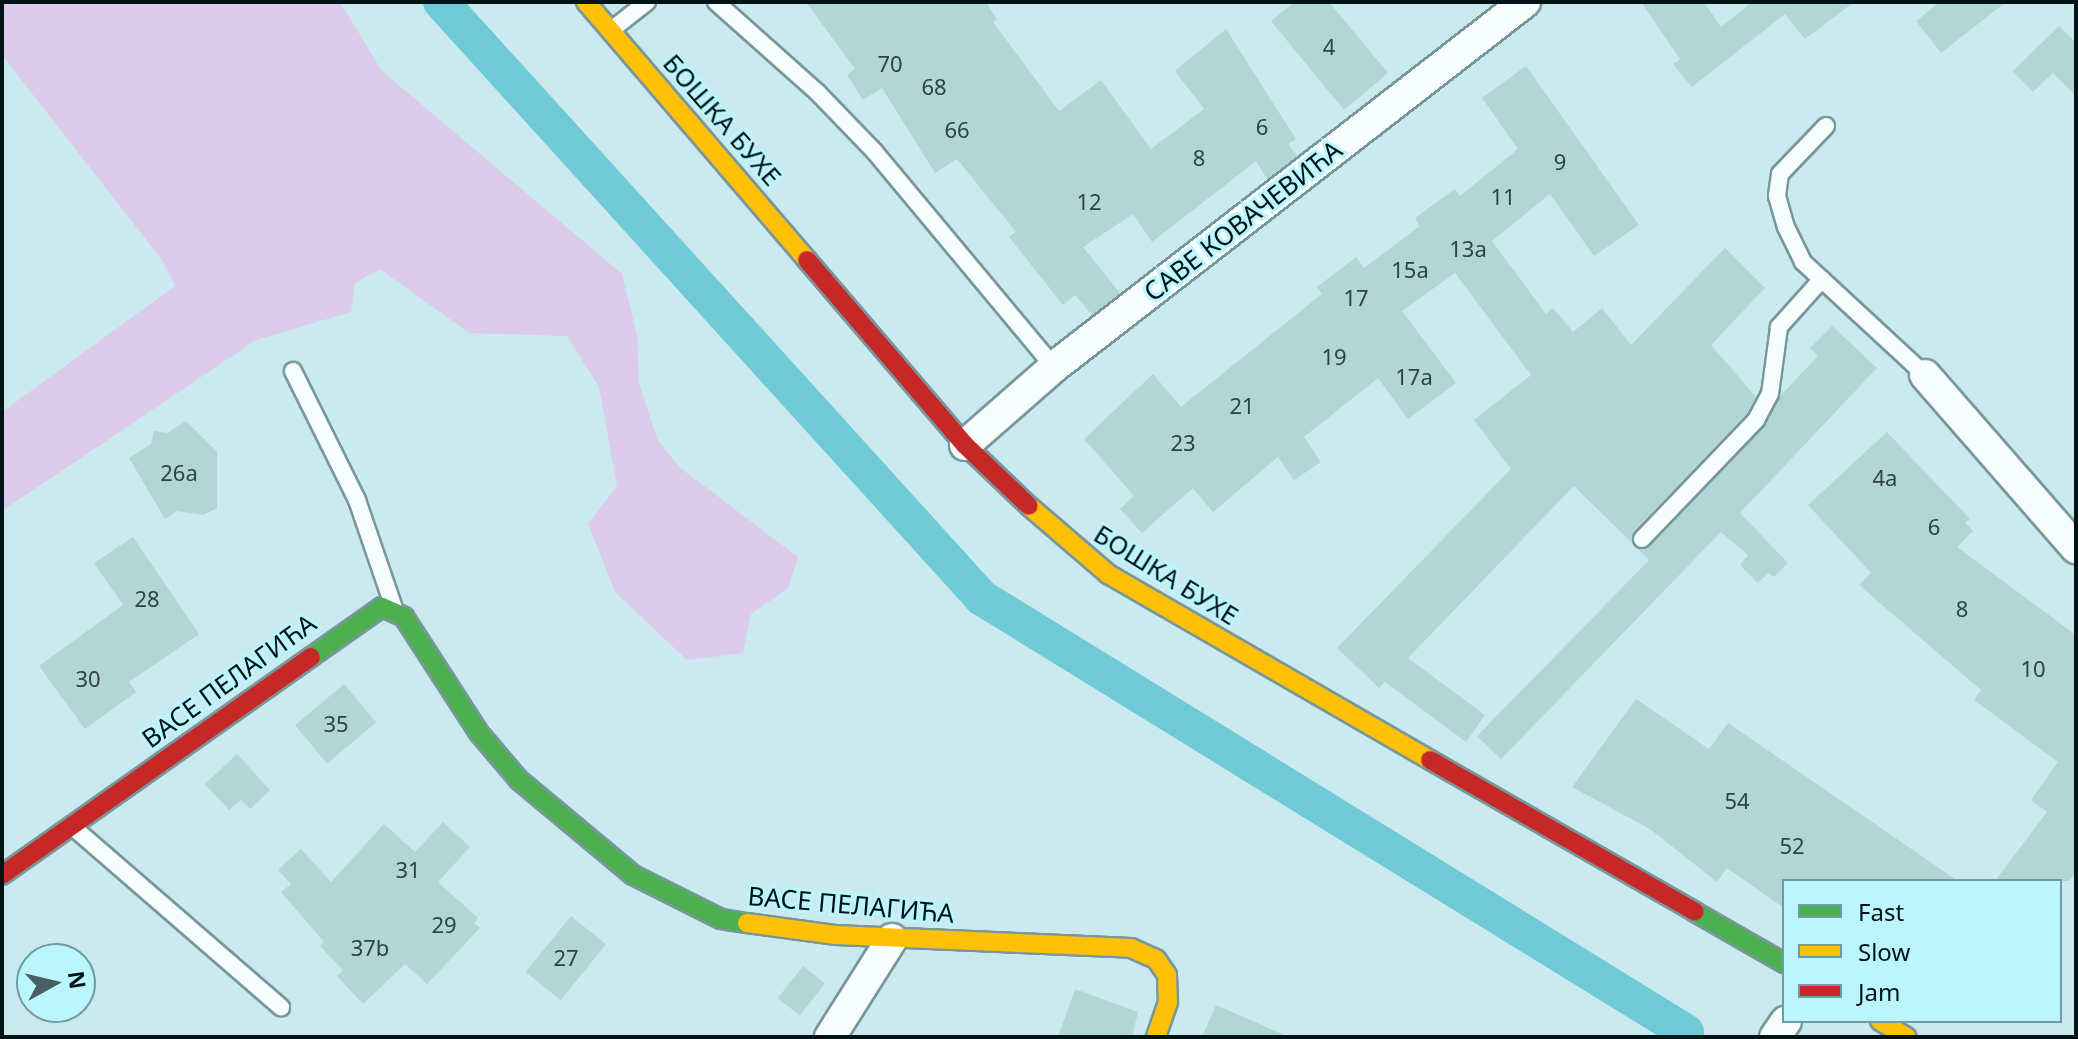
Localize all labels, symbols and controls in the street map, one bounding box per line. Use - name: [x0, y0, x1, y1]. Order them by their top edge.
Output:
- house number: 4: [1323, 34, 1335, 60]
- street label: БОШКА БУХЕ: [656, 48, 788, 192]
- house number: 70: [877, 51, 903, 77]
- house number: 68: [921, 74, 947, 100]
- house number: 6: [1256, 114, 1268, 140]
- house number: 66: [944, 117, 970, 143]
- street label: САВЕ КОВАЧЕВИЋА: [1138, 134, 1348, 308]
- house number: 8: [1193, 145, 1205, 171]
- house number: 9: [1554, 149, 1566, 175]
- house number: 11: [1490, 184, 1516, 210]
- house number: 12: [1076, 189, 1102, 215]
- house number: 13a: [1449, 236, 1487, 262]
- house number: 15a: [1391, 257, 1429, 283]
- house number: 17: [1343, 285, 1369, 311]
- house number: 19: [1321, 344, 1347, 370]
- house number: 17a: [1395, 364, 1433, 390]
- house number: 21: [1229, 393, 1255, 419]
- house number: 23: [1170, 430, 1196, 456]
- house number: 26a: [160, 460, 198, 486]
- house number: 4a: [1873, 465, 1897, 491]
- house number: 6: [1928, 514, 1940, 540]
- street label: БОШКА БУХЕ: [1088, 518, 1244, 632]
- house number: 28: [134, 586, 160, 612]
- house number: 8: [1956, 596, 1968, 622]
- street label: ВАСЕ ПЕЛАГИЋА: [136, 608, 322, 754]
- house number: 10: [2020, 656, 2046, 682]
- house number: 30: [75, 666, 101, 692]
- house number: 35: [323, 711, 349, 737]
- house number: 54: [1724, 788, 1750, 814]
- house number: 52: [1779, 833, 1805, 859]
- house number: 31: [395, 857, 421, 883]
- legend: [1782, 879, 2062, 1023]
- street label: ВАСЕ ПЕЛАГИЋА: [746, 880, 956, 930]
- text: Fast: [1858, 895, 1904, 928]
- house number: 29: [431, 912, 457, 938]
- house number: 37b: [351, 935, 389, 961]
- text: Slow: [1858, 935, 1910, 968]
- north arrow: [16, 943, 96, 1023]
- house number: 27: [553, 945, 579, 971]
- text: N: [62, 969, 94, 991]
- text: Jam: [1858, 975, 1900, 1008]

